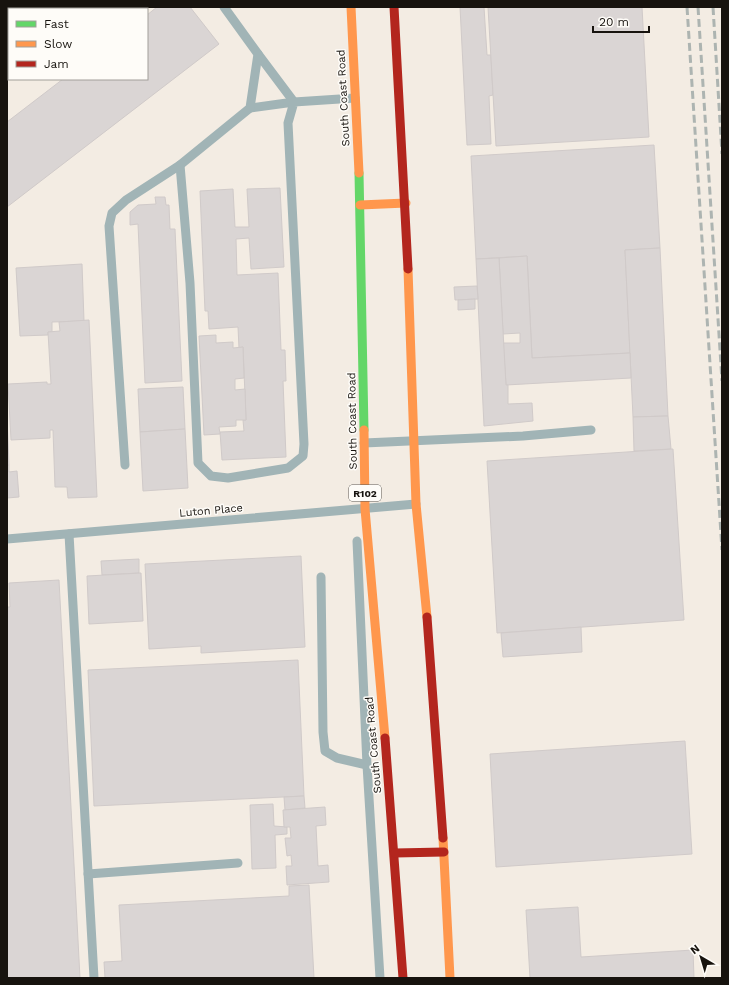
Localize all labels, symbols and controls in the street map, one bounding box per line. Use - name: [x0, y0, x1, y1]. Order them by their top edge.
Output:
- legend: [8, 8, 148, 80]
- scale bar: [593, 8, 649, 34]
- text: 20 m: [599, 15, 629, 29]
- text: Fast: [44, 17, 69, 31]
- text: Slow: [44, 37, 72, 51]
- street label: South Coast Road: [334, 49, 353, 147]
- text: Jam: [44, 57, 69, 71]
- street label: South Coast Road: [345, 372, 360, 470]
- road number: R102: [349, 485, 381, 501]
- street label: Luton Place: [179, 501, 243, 520]
- street label: South Coast Road: [363, 696, 384, 794]
- north arrow: [681, 937, 721, 977]
- text: N: [688, 942, 702, 957]

